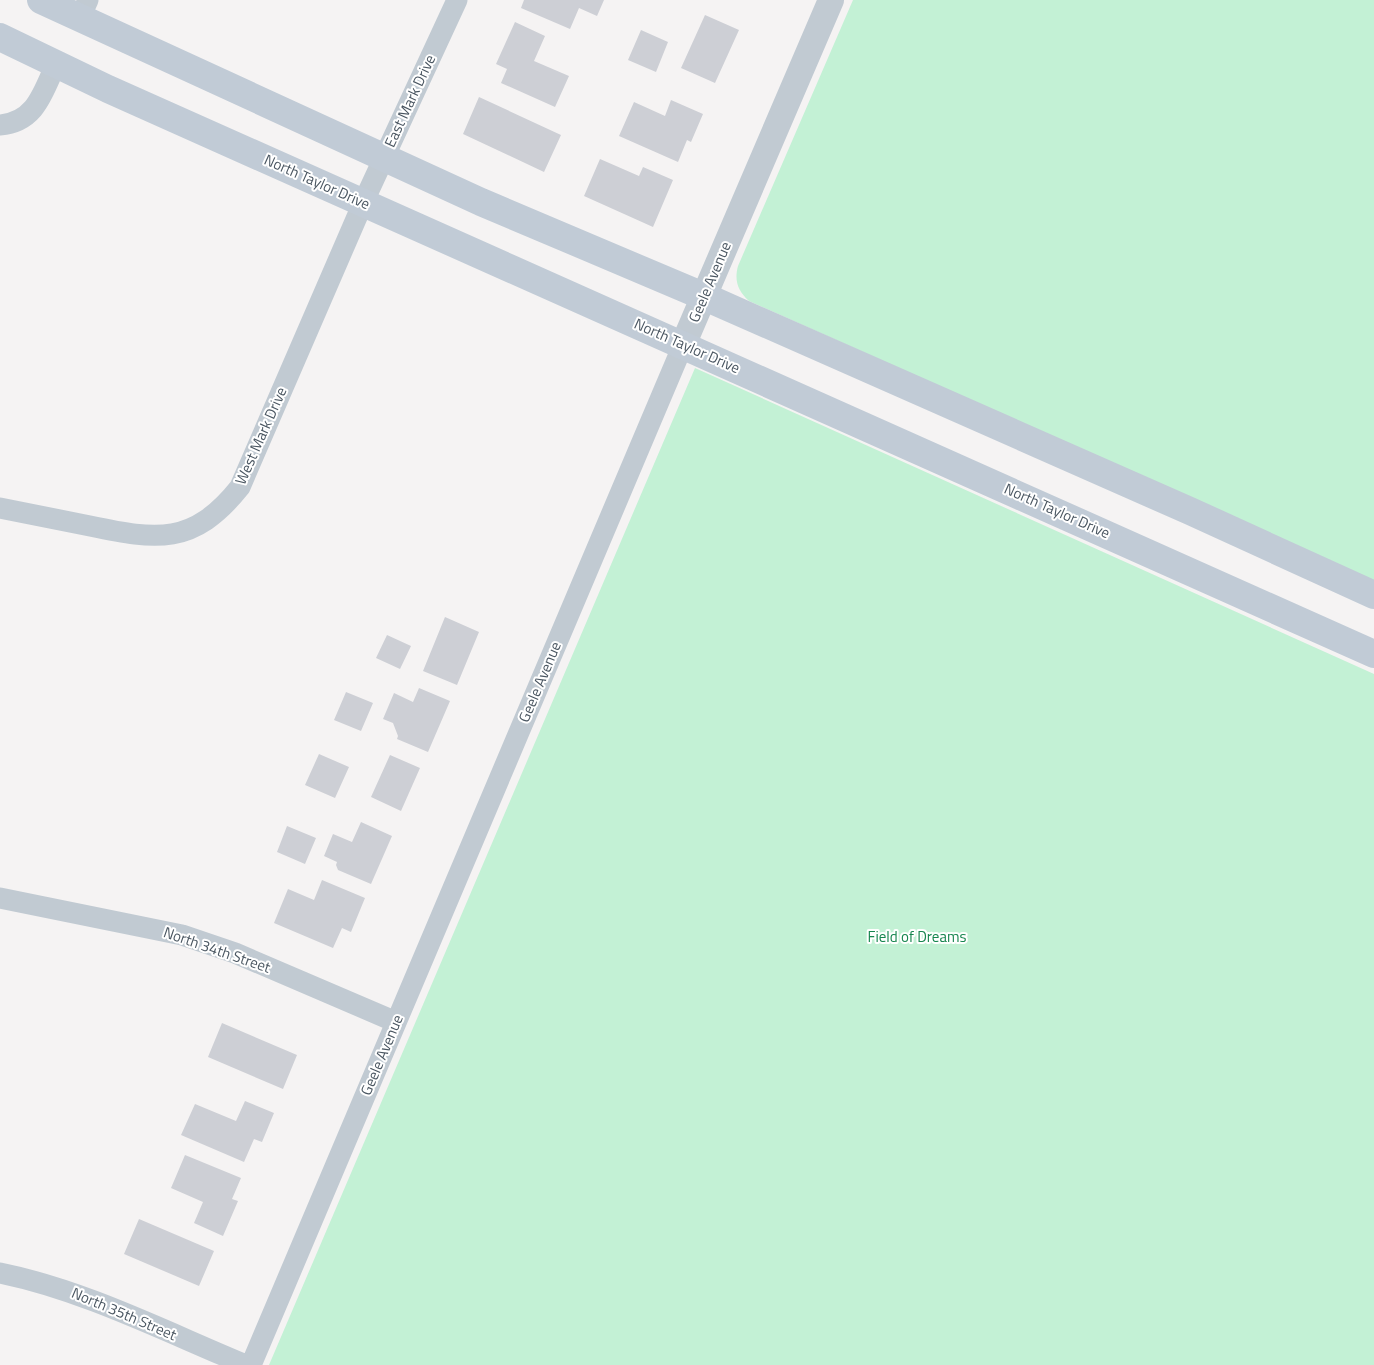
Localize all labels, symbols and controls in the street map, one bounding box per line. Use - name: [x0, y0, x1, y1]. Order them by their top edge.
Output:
- street label: East Mark Drive: [378, 51, 441, 151]
- street label: North Taylor Drive: [261, 148, 374, 215]
- street label: Geele Avenue: [682, 238, 737, 326]
- street label: North Taylor Drive: [631, 312, 744, 379]
- street label: West Mark Drive: [229, 383, 292, 488]
- street label: North Taylor Drive: [1001, 477, 1114, 544]
- street label: Geele Avenue: [512, 638, 567, 726]
- street label: North 34th Street: [161, 920, 274, 979]
- park label: Field of Dreams: [868, 925, 966, 948]
- street label: Geele Avenue: [354, 1011, 409, 1099]
- street label: North 35th Street: [68, 1281, 181, 1346]

